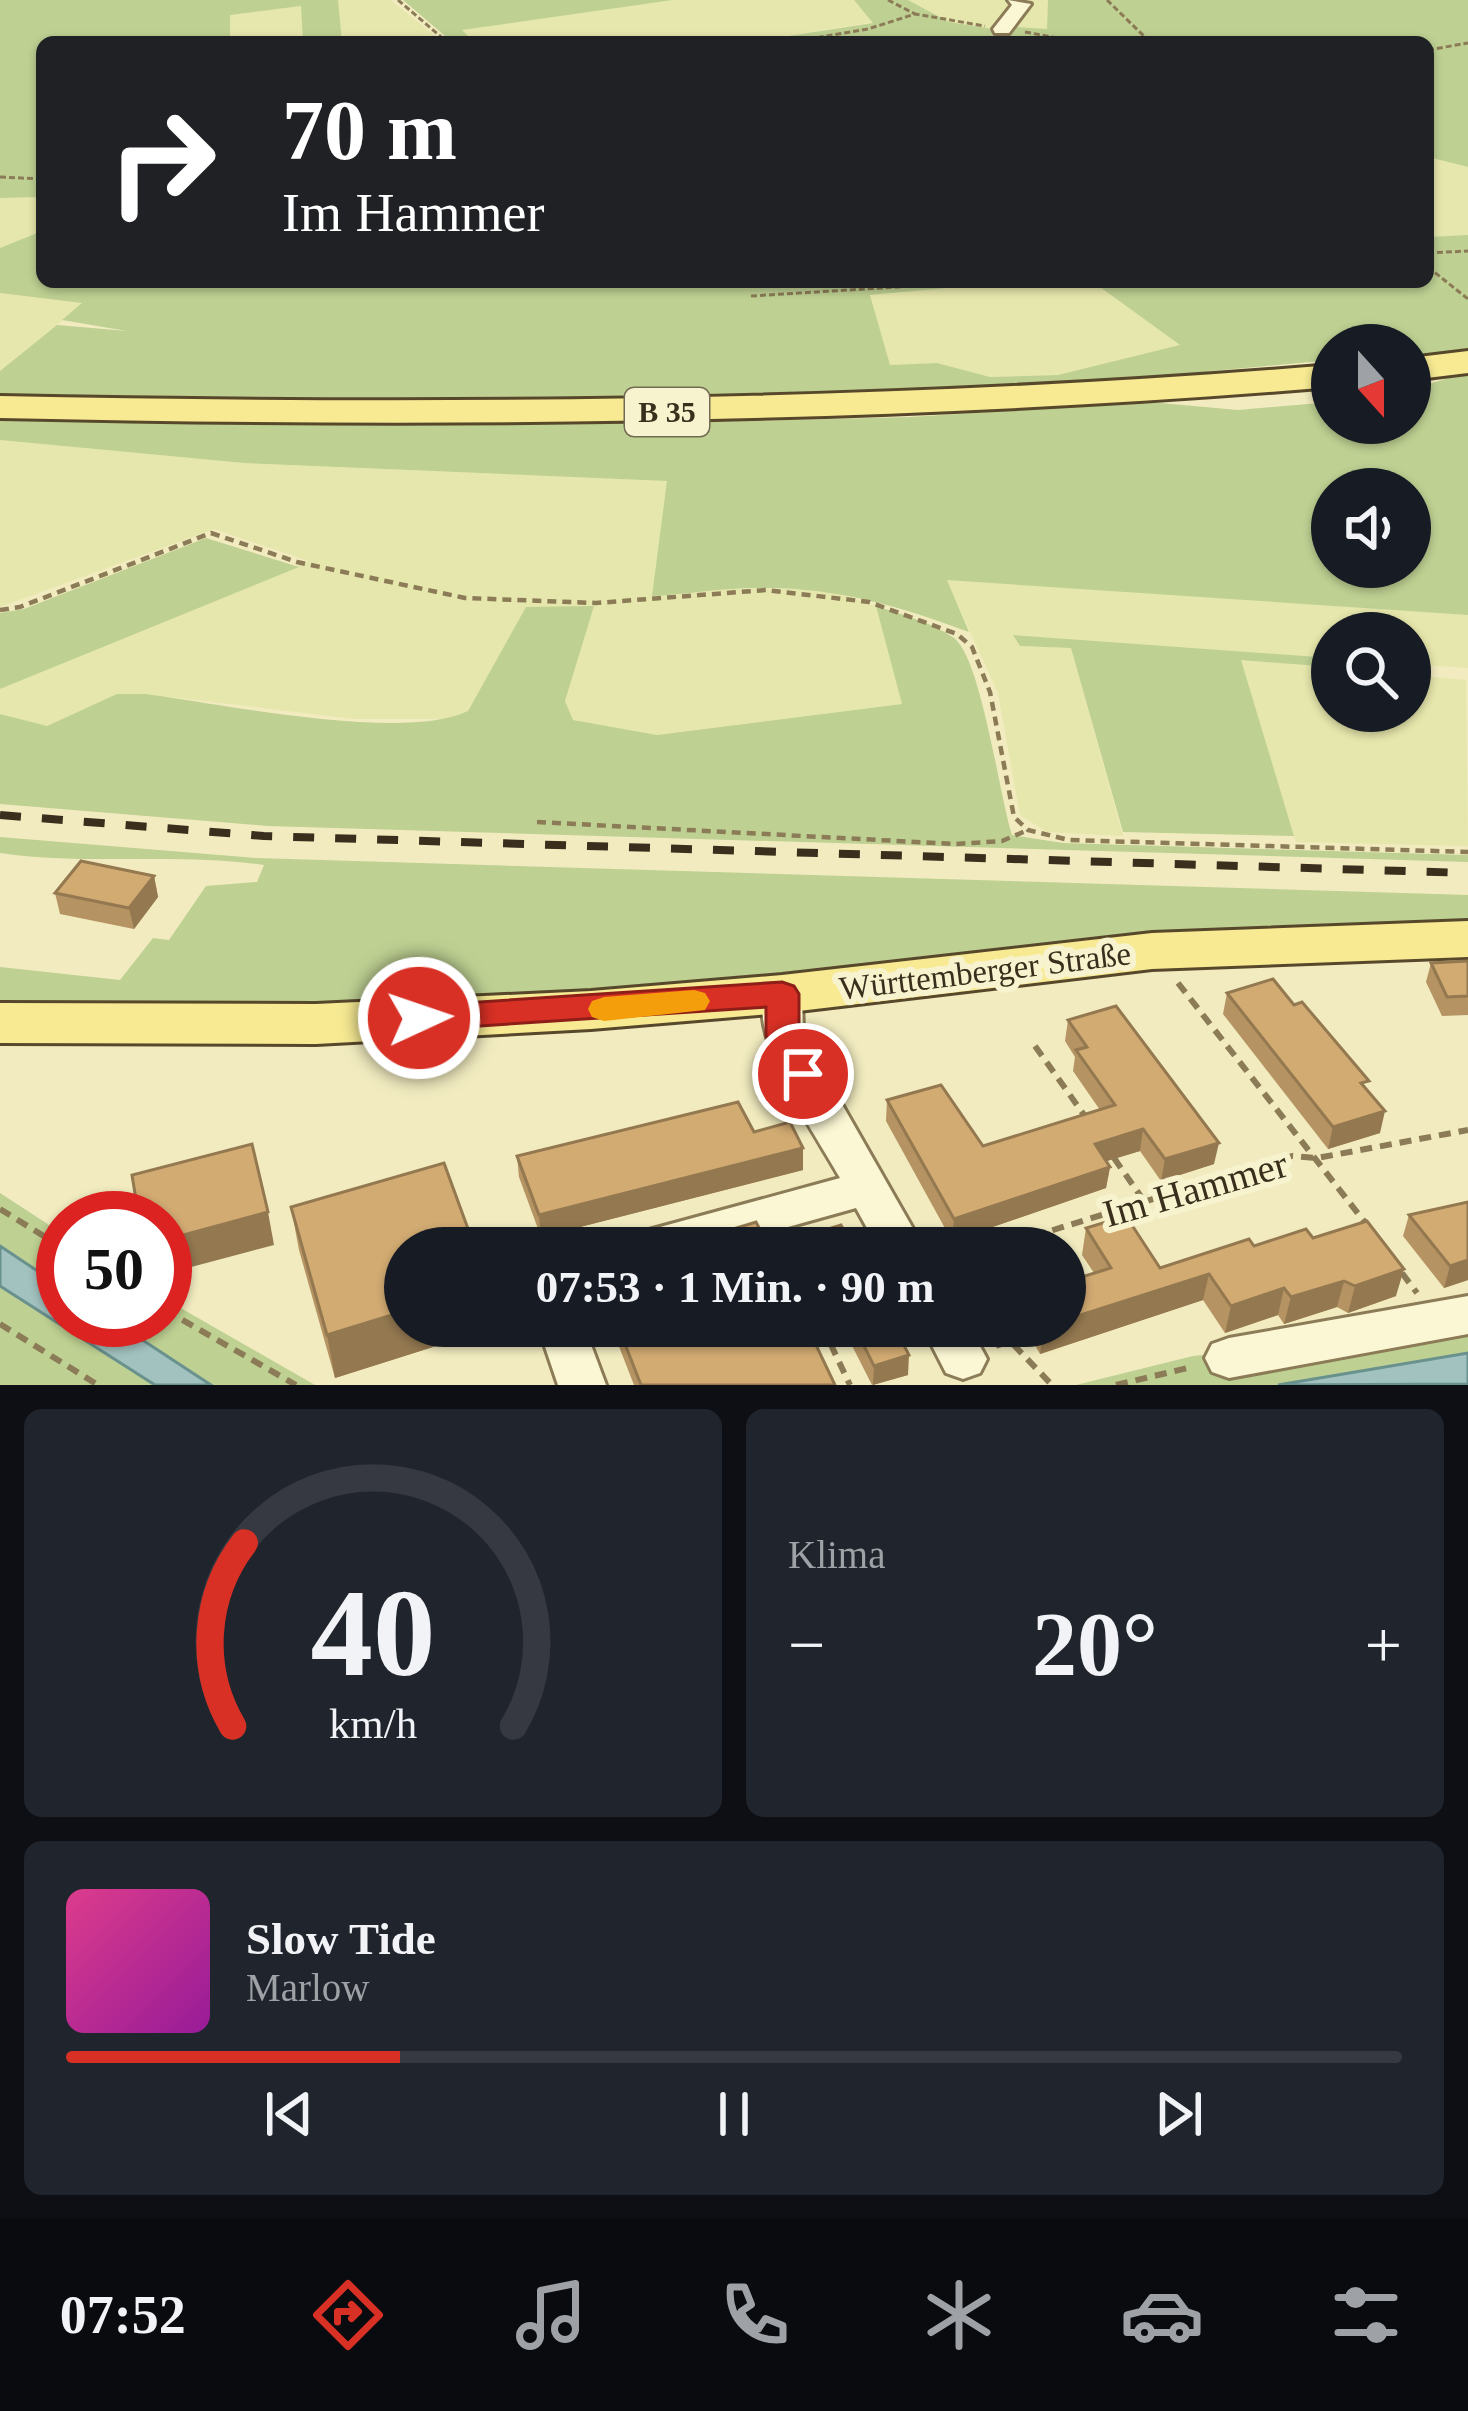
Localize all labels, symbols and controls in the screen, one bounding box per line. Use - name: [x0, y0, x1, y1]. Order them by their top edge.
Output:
- icon: right: [84, 84, 240, 240]
- text: 70 m: [282, 84, 457, 177]
- text: Im Hammer: [282, 183, 544, 243]
- north arrow: [1311, 324, 1431, 444]
- map controls: [1311, 324, 1431, 732]
- road number: B 35: [625, 388, 709, 436]
- button: sound: [1311, 468, 1431, 588]
- button: search: [1311, 612, 1431, 732]
- street label: Württemberger Straße: [837, 935, 1133, 1007]
- position arrow: [356, 955, 482, 1081]
- pin: [752, 1023, 854, 1125]
- icon: arrive: [770, 1041, 836, 1107]
- street label: Im Hammer: [1098, 1142, 1292, 1235]
- speed limit sign: 50: [36, 1191, 192, 1347]
- text: 07:53 · 1 Min. · 90 m: [536, 1262, 934, 1312]
- text: Klima: [788, 1533, 885, 1576]
- text: 40: [311, 1564, 435, 1702]
- text: 20°: [1032, 1595, 1158, 1694]
- text: −: [788, 1608, 825, 1681]
- text: +: [1365, 1608, 1402, 1681]
- text: km/h: [329, 1700, 417, 1747]
- text: Slow Tide: [246, 1914, 436, 1964]
- text: Marlow: [246, 1966, 369, 2009]
- icon: previous: [256, 2081, 322, 2147]
- icon: pause: [701, 2081, 767, 2147]
- icon: next: [1146, 2081, 1212, 2147]
- icon: directions: [306, 2273, 390, 2357]
- icon: music: [509, 2273, 593, 2357]
- icon: phone: [713, 2273, 797, 2357]
- icon: climate: [917, 2273, 1001, 2357]
- icon: car: [1120, 2273, 1204, 2357]
- icon: filters: [1324, 2273, 1408, 2357]
- text: 07:52: [60, 2285, 186, 2345]

